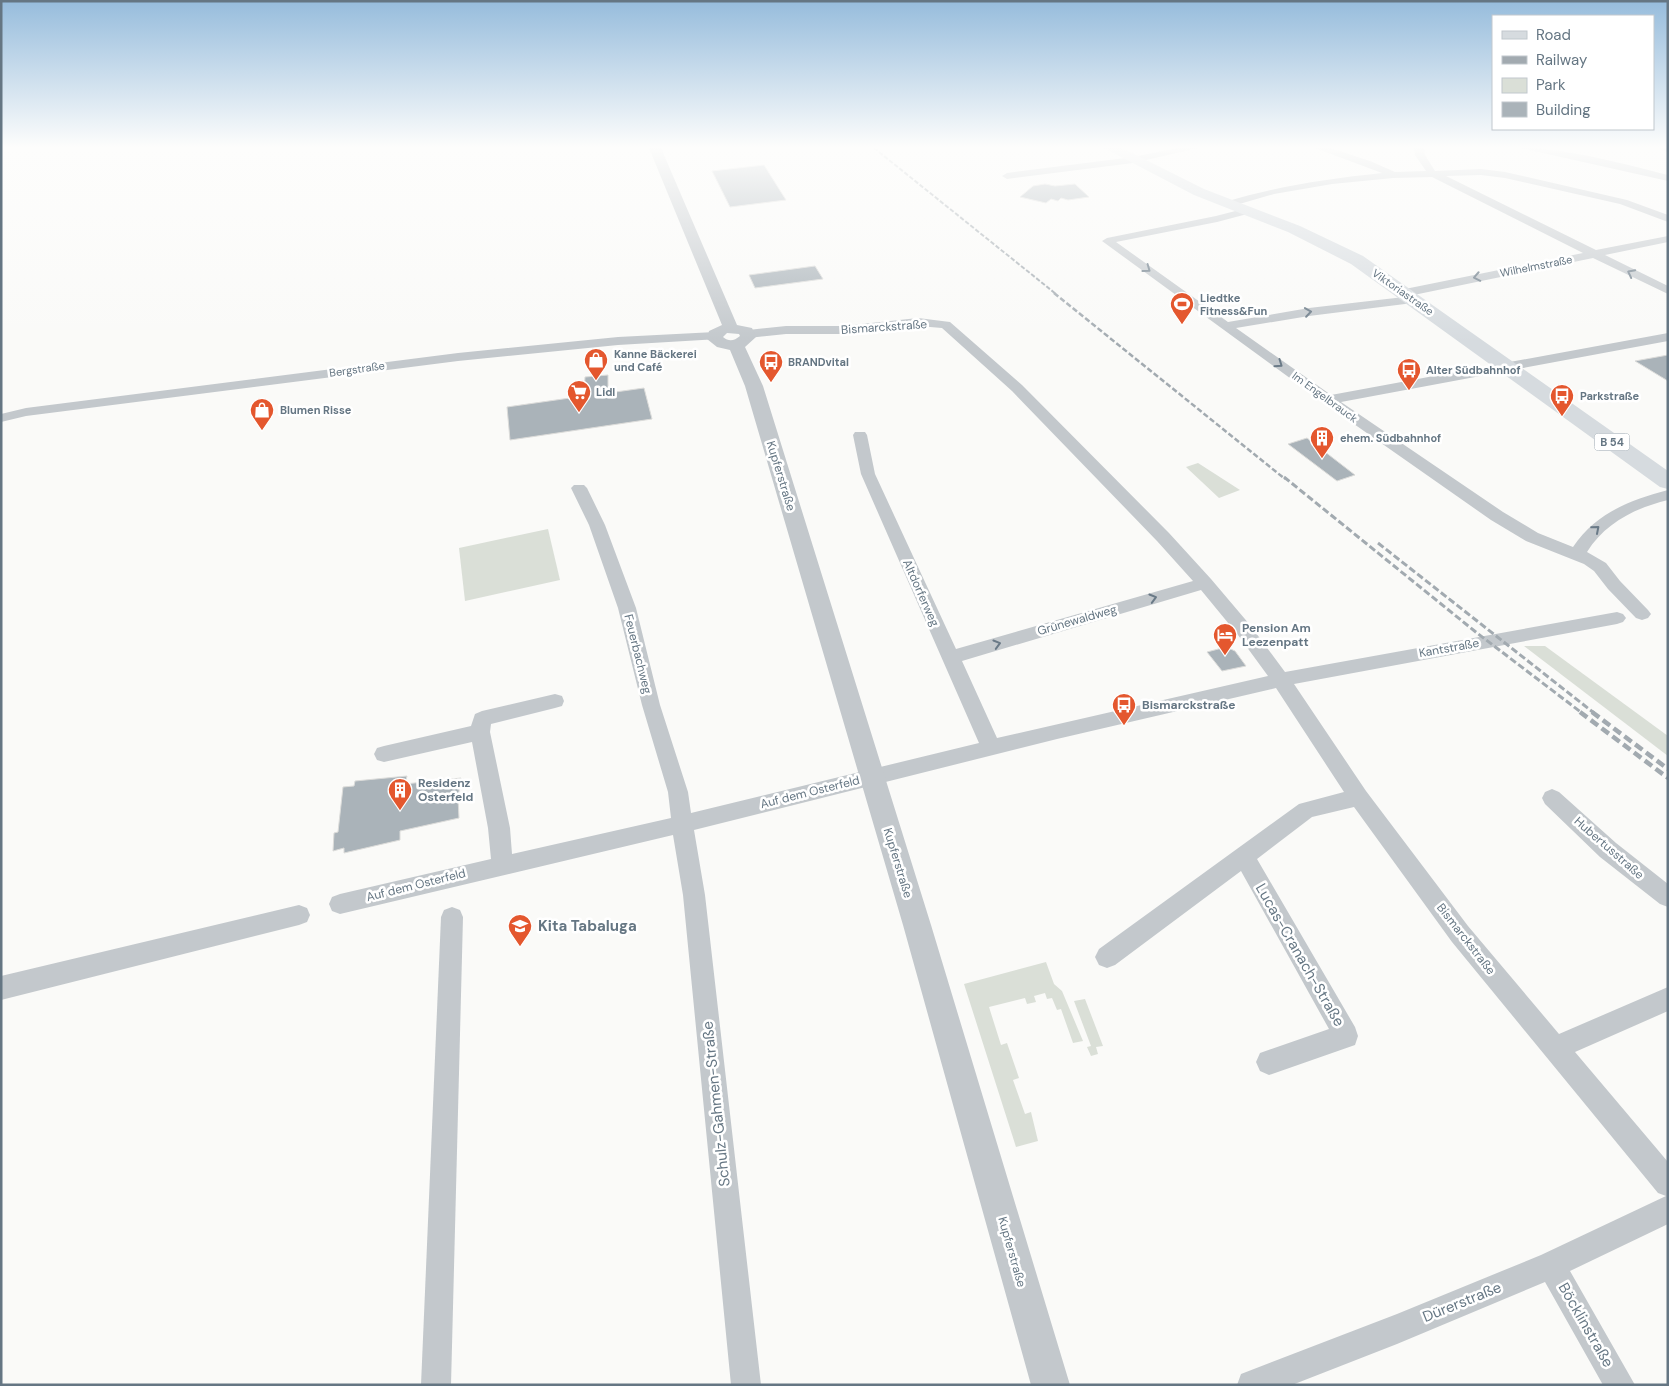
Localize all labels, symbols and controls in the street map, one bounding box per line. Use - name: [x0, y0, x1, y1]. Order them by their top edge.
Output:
- legend: [1492, 15, 1654, 130]
- text: Road: [1536, 25, 1571, 45]
- text: Railway: [1536, 50, 1588, 70]
- text: Park: [1536, 75, 1566, 95]
- text: Building: [1536, 100, 1591, 120]
- street label: Wilhelmstraße: [1499, 252, 1573, 280]
- one-way arrow: [1141, 264, 1150, 272]
- street label: Viktoriastraße: [1370, 266, 1436, 318]
- one-way arrow: [1627, 269, 1636, 279]
- one-way arrow: [1473, 272, 1482, 282]
- sports icon: Liedtke Fitness&Fun: [1169, 291, 1195, 325]
- place label: Liedtke Fitness&Fun: [1200, 291, 1267, 318]
- one-way arrow: [1304, 307, 1312, 318]
- street label: Bismarckstraße: [840, 316, 928, 338]
- shop icon: Kanne Bäckerei und Café: [583, 347, 609, 381]
- place label: Kanne Bäckerei und Café: [614, 347, 697, 374]
- bus stop icon: BRANDvital: [758, 349, 784, 383]
- place label: BRANDvital: [788, 355, 849, 369]
- bus stop icon: Alter Südbahnhof: [1396, 357, 1422, 391]
- street label: Bergstraße: [328, 358, 386, 380]
- one-way arrow: [1273, 358, 1283, 367]
- place label: Alter Südbahnhof: [1426, 363, 1521, 377]
- street label: Im Engelbrauck: [1290, 369, 1361, 426]
- supermarket icon: Lidl: [566, 379, 592, 413]
- bus stop icon: Parkstraße: [1549, 383, 1575, 417]
- place label: Lidl: [596, 385, 615, 399]
- place label: Parkstraße: [1580, 389, 1640, 403]
- shop icon: Blumen Risse: [249, 397, 275, 431]
- place label: Blumen Risse: [280, 403, 352, 417]
- building icon: ehem. Südbahnhof: [1309, 425, 1335, 459]
- place label: ehem. Südbahnhof: [1340, 431, 1441, 445]
- road number: B 54: [1594, 434, 1630, 451]
- street label: Kupferstraße: [763, 439, 799, 513]
- one-way arrow: [1591, 526, 1600, 535]
- street label: Altdorferweg: [899, 557, 943, 629]
- one-way arrow: [1148, 594, 1156, 604]
- street label: Grünewaldweg: [1035, 601, 1119, 639]
- street label: Feuerbachweg: [620, 613, 656, 696]
- place label: Pension Am Leezenpatt: [1242, 620, 1311, 650]
- hotel icon: Pension Am Leezenpatt: [1212, 622, 1238, 656]
- street label: Kantstraße: [1418, 635, 1481, 661]
- one-way arrow: [992, 639, 1000, 649]
- bus stop icon: Bismarckstraße: [1111, 692, 1137, 726]
- place label: Bismarckstraße: [1142, 697, 1235, 713]
- street label: Auf dem Osterfeld: [759, 772, 861, 812]
- place label: Residenz Osterfeld: [418, 775, 473, 805]
- building icon: Residenz Osterfeld: [387, 777, 413, 811]
- street label: Hubertusstraße: [1571, 813, 1647, 883]
- street label: Kupferstraße: [880, 826, 916, 900]
- street label: Auf dem Osterfeld: [365, 865, 467, 905]
- street label: Lucas-Cranach-Straße: [1251, 880, 1349, 1030]
- street label: Bismarckstraße: [1433, 900, 1499, 978]
- school or university icon: Kita Tabaluga: [507, 913, 533, 947]
- place label: Kita Tabaluga: [538, 916, 637, 936]
- street label: Schulz-Gahmen-Straße: [697, 1020, 735, 1188]
- street label: Kupferstraße: [994, 1215, 1030, 1289]
- street label: Dürerstraße: [1420, 1277, 1504, 1327]
- street label: Böcklinstraße: [1554, 1279, 1618, 1371]

